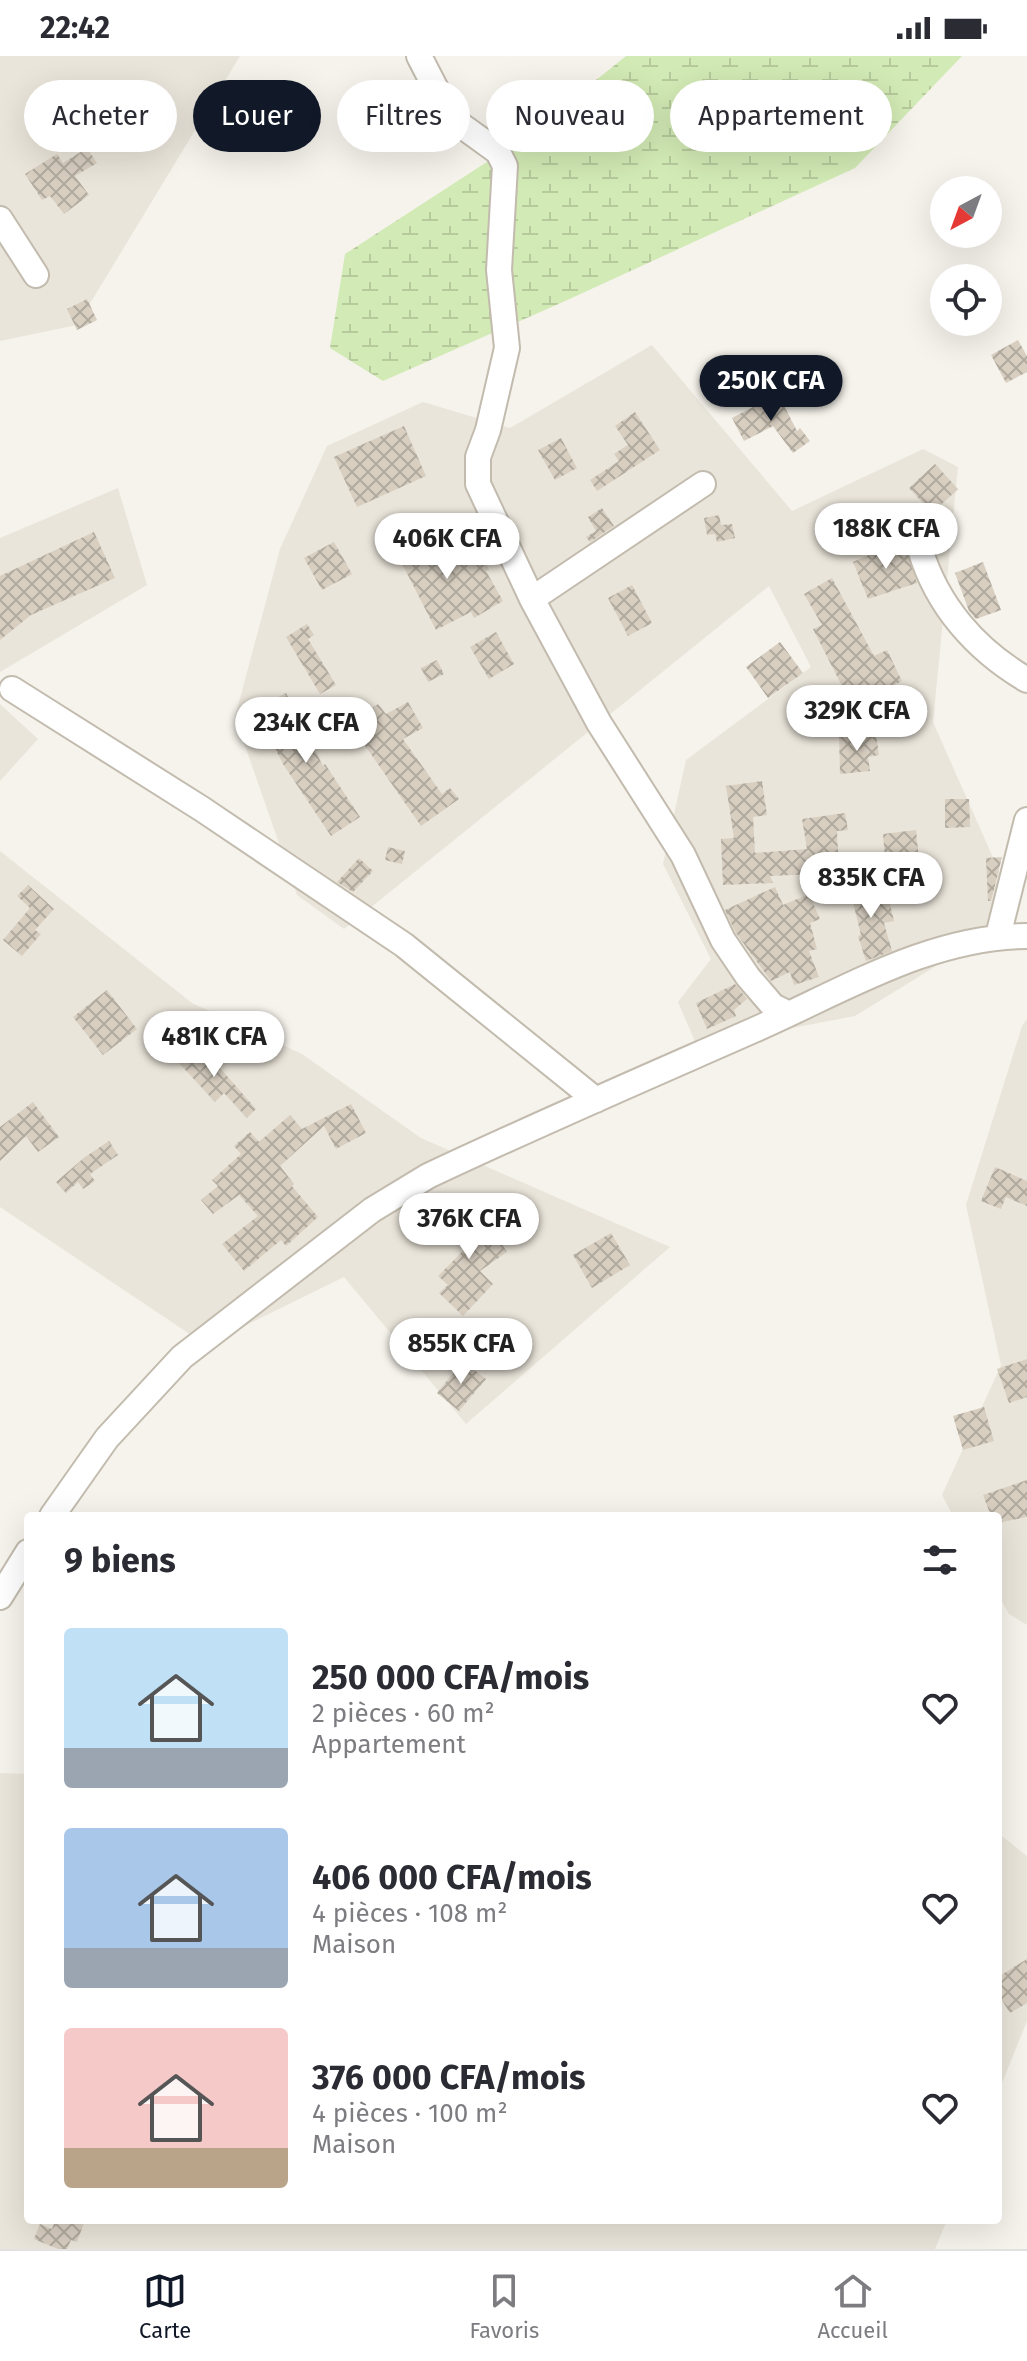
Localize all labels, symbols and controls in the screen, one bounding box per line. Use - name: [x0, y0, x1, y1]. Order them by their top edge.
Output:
- text: 22:42: [40, 10, 110, 46]
- chip: Acheter: [24, 80, 177, 152]
- chip: Louer: [193, 80, 321, 152]
- chip: Filtres: [337, 80, 470, 152]
- chip: Nouveau: [486, 80, 654, 152]
- chip: Appartement: [670, 80, 892, 152]
- north arrow: [930, 176, 1002, 248]
- map controls: [930, 176, 1002, 336]
- button: locate: [930, 264, 1002, 336]
- pin: 250K CFA: [688, 355, 854, 423]
- text: 250K CFA: [718, 365, 824, 396]
- pin: 188K CFA: [803, 503, 969, 571]
- pin: 406K CFA: [364, 513, 530, 581]
- text: 188K CFA: [833, 513, 939, 544]
- text: 406K CFA: [393, 523, 501, 554]
- pin: 329K CFA: [774, 685, 940, 753]
- text: 329K CFA: [804, 695, 910, 726]
- pin: 234K CFA: [223, 697, 389, 765]
- text: 234K CFA: [253, 707, 359, 738]
- pin: 835K CFA: [788, 852, 954, 920]
- text: 835K CFA: [818, 862, 924, 893]
- pin: 481K CFA: [131, 1011, 297, 1079]
- text: 481K CFA: [161, 1021, 267, 1052]
- pin: 376K CFA: [386, 1193, 552, 1261]
- text: 376K CFA: [417, 1203, 521, 1234]
- pin: 855K CFA: [378, 1318, 544, 1386]
- text: 855K CFA: [407, 1328, 515, 1359]
- icon: filters: [918, 1538, 962, 1582]
- text: 9 biens: [64, 1540, 176, 1581]
- text: 250 000 CFA/mois: [312, 1657, 589, 1698]
- icon: home: [128, 1660, 224, 1756]
- icon: heart: [918, 1686, 962, 1730]
- text: 2 pièces · 60 m²: [312, 1698, 495, 1729]
- text: Appartement: [312, 1729, 466, 1760]
- text: 406 000 CFA/mois: [312, 1857, 592, 1898]
- icon: home: [128, 1860, 224, 1956]
- icon: heart: [918, 1886, 962, 1930]
- text: 4 pièces · 108 m²: [312, 1898, 507, 1929]
- text: Maison: [312, 1929, 396, 1960]
- text: 376 000 CFA/mois: [312, 2057, 586, 2098]
- icon: home: [128, 2060, 224, 2156]
- icon: heart: [918, 2086, 962, 2130]
- text: 4 pièces · 100 m²: [312, 2098, 508, 2129]
- text: Maison: [312, 2129, 396, 2160]
- tab: Carte: [139, 2269, 191, 2344]
- tab: Favoris: [470, 2269, 539, 2344]
- tab: Accueil: [817, 2269, 888, 2344]

